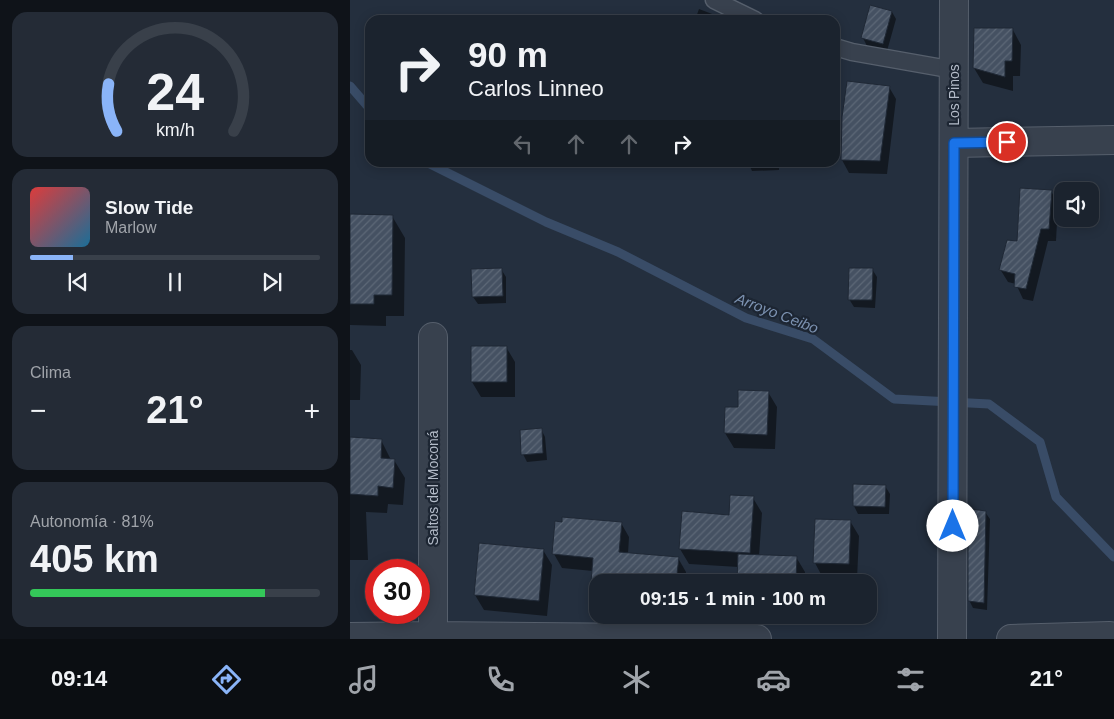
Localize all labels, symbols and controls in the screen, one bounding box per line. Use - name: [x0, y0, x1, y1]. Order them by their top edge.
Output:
- icon: right: [385, 35, 450, 100]
- text: 90 m: [468, 35, 548, 74]
- text: 24: [146, 63, 204, 121]
- street label: Los Pinos: [946, 64, 962, 126]
- text: Carlos Linneo: [468, 76, 604, 101]
- text: km/h: [156, 120, 194, 140]
- pin: [986, 121, 1028, 163]
- icon: arrive: [993, 128, 1021, 156]
- icon: left: [509, 130, 537, 158]
- icon: ahead: [562, 130, 590, 158]
- icon: ahead: [615, 130, 643, 158]
- icon: right: [668, 130, 696, 158]
- map controls: [1054, 182, 1099, 227]
- button: sound: [1054, 182, 1099, 227]
- text: Slow Tide: [105, 197, 193, 218]
- text: Marlow: [105, 219, 157, 236]
- icon: previous: [64, 268, 92, 296]
- icon: pause: [161, 268, 189, 296]
- icon: next: [258, 268, 286, 296]
- water label: Arroyo Ceibo: [732, 289, 821, 337]
- text: Clima: [30, 364, 71, 381]
- text: 21°: [146, 389, 204, 431]
- text: −: [30, 395, 46, 426]
- text: +: [304, 395, 320, 426]
- street label: Saltos del Moconá: [425, 430, 441, 546]
- position arrow: [926, 499, 978, 551]
- text: Autonomía · 81%: [30, 513, 154, 530]
- text: 405 km: [30, 538, 159, 580]
- speed limit sign: 30: [365, 559, 430, 624]
- text: 09:15 · 1 min · 100 m: [640, 588, 826, 609]
- icon: directions: [209, 662, 244, 697]
- icon: music: [346, 662, 381, 697]
- icon: phone: [483, 662, 518, 697]
- icon: climate: [619, 662, 654, 697]
- icon: car: [756, 662, 791, 697]
- icon: filters: [893, 662, 928, 697]
- text: 09:14: [51, 666, 107, 691]
- text: 21°: [1030, 666, 1063, 691]

